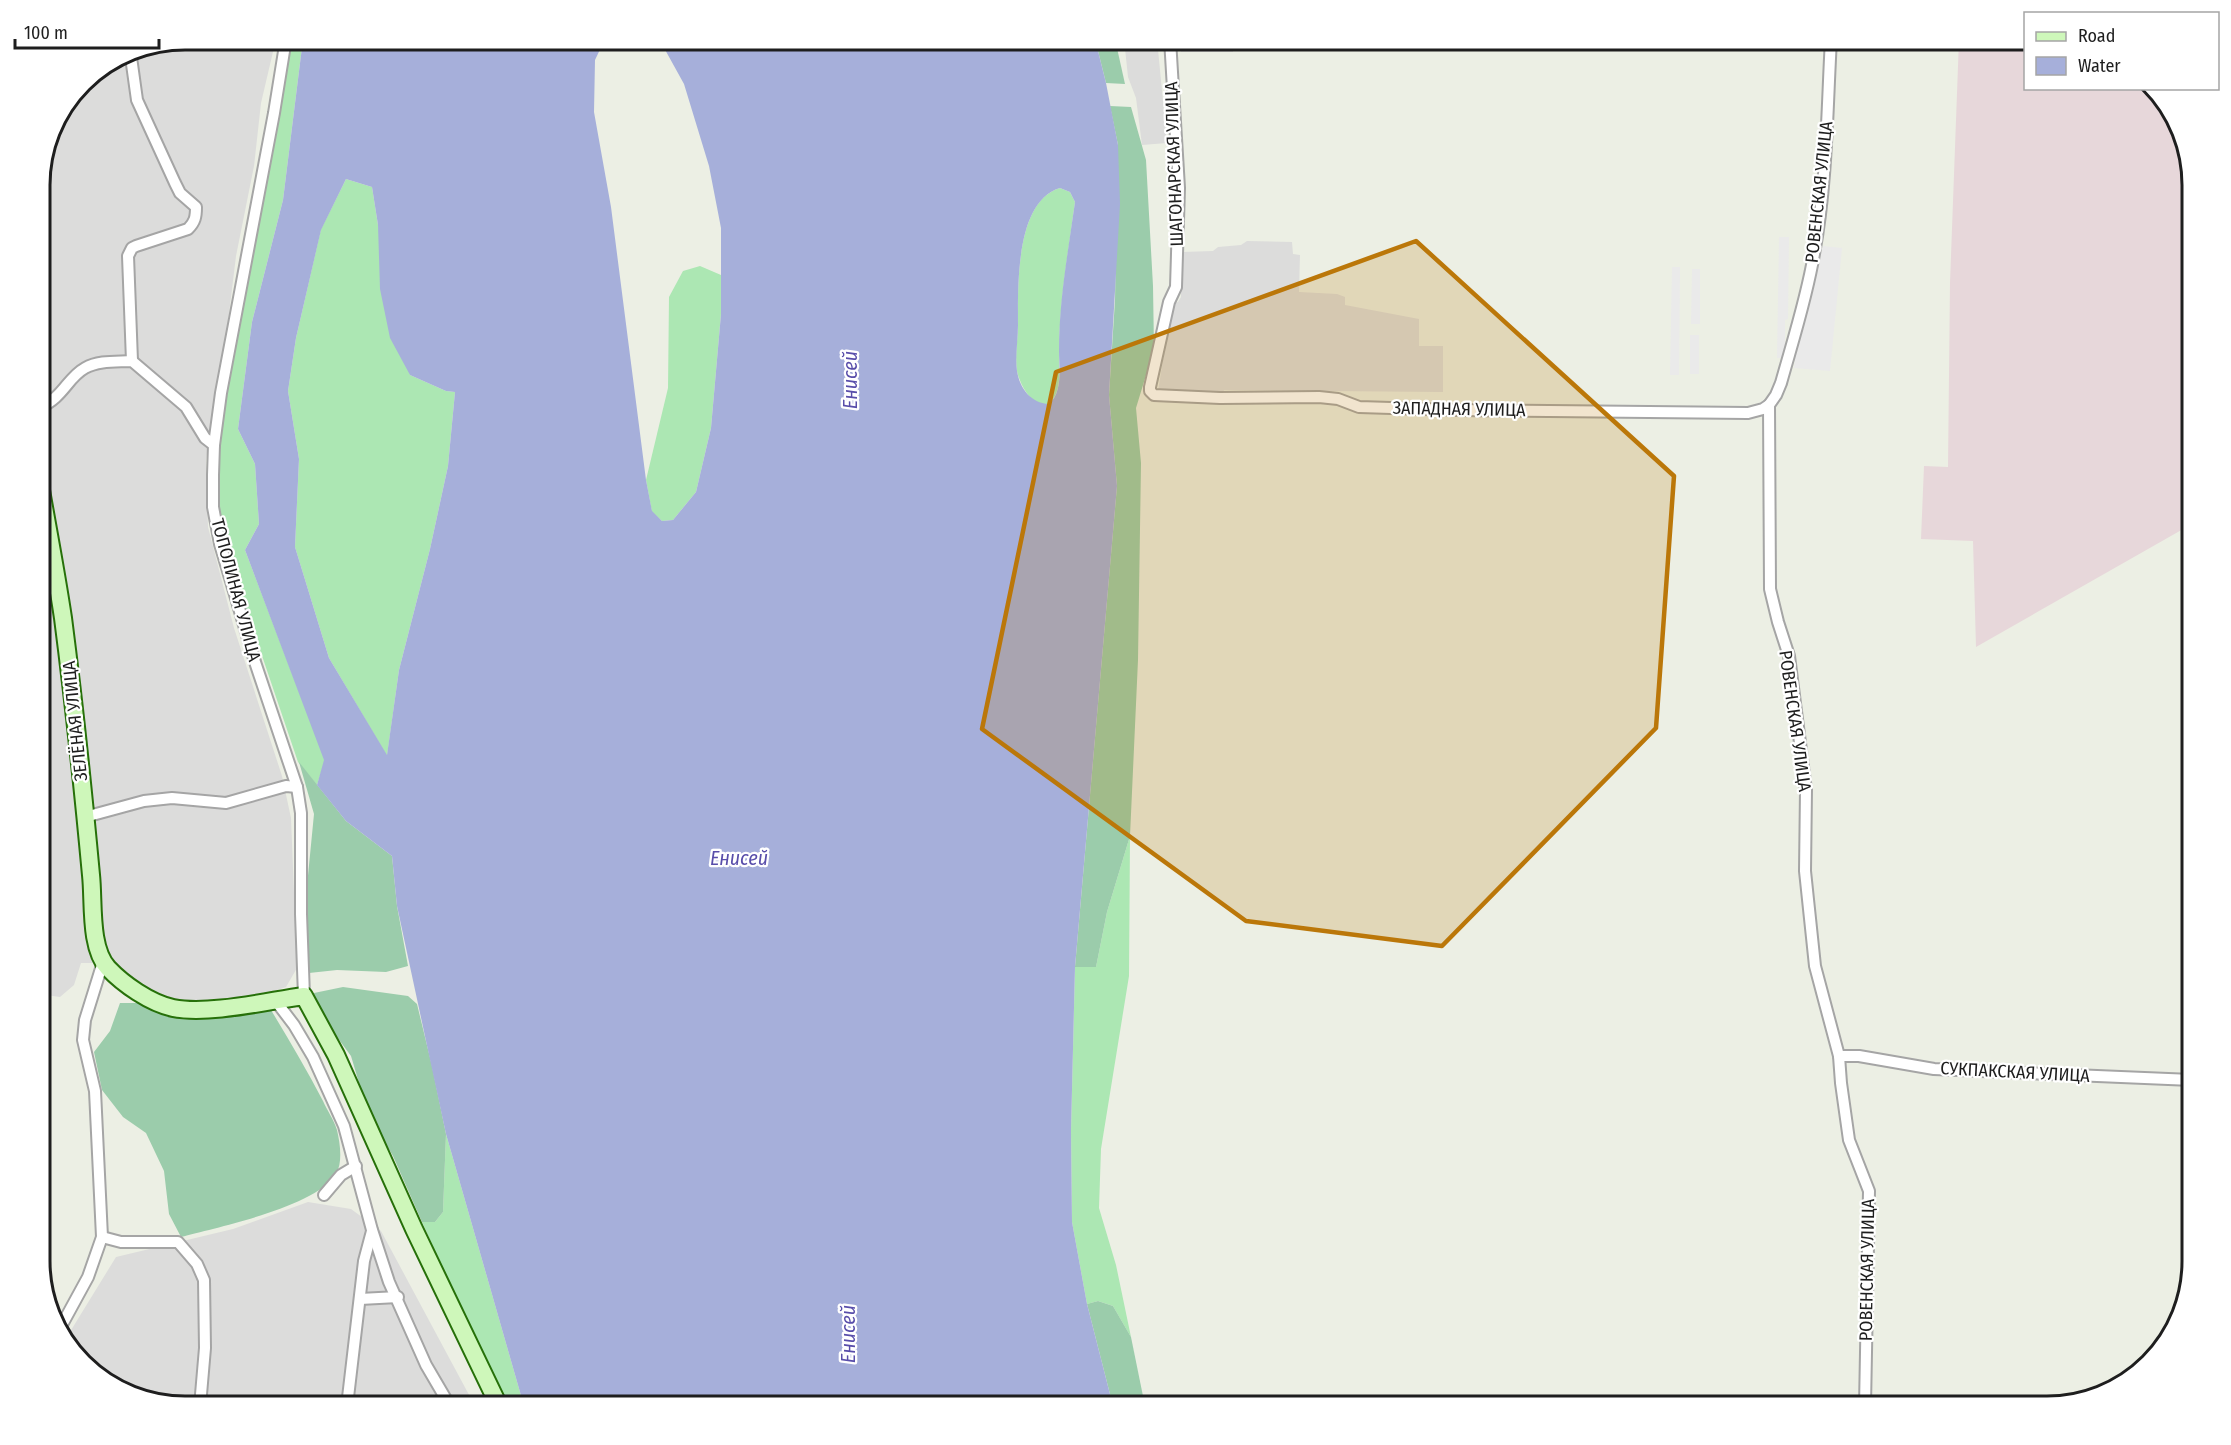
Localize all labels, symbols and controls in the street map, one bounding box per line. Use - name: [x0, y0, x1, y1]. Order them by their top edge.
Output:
- scale bar: [15, 12, 159, 50]
- legend: [2024, 12, 2219, 90]
- text: 100 m: [24, 22, 68, 44]
- text: Road: [2078, 25, 2115, 47]
- text: Water: [2078, 55, 2121, 77]
- street label: ШАГОНАРСКАЯ УЛИЦА: [1160, 81, 1188, 247]
- street label: РОВЕНСКАЯ УЛИЦА: [1801, 119, 1837, 264]
- water label: Енисей: [838, 351, 862, 409]
- street label: ЗАПАДНАЯ УЛИЦА: [1392, 397, 1526, 421]
- street label: ТОПОЛИНАЯ УЛИЦА: [206, 516, 266, 664]
- street label: РОВЕНСКАЯ УЛИЦА: [1774, 649, 1816, 794]
- street label: ЗЕЛЁНАЯ УЛИЦА: [58, 659, 92, 782]
- water label: Енисей: [710, 846, 768, 870]
- street label: СУКПАКСКАЯ УЛИЦА: [1940, 1057, 2091, 1087]
- street label: РОВЕНСКАЯ УЛИЦА: [1855, 1198, 1879, 1341]
- water label: Енисей: [836, 1305, 860, 1363]

